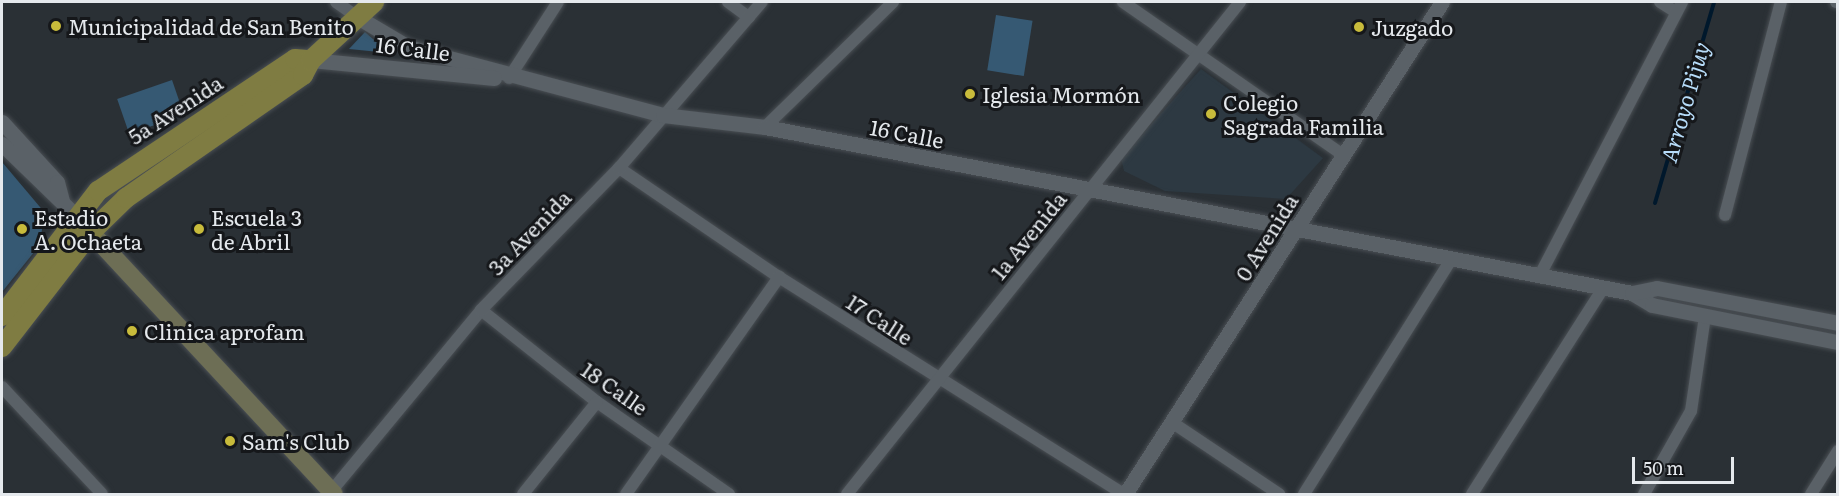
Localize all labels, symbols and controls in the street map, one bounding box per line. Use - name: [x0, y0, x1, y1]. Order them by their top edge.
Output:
- place label: Municipalidad de San Benito: [68, 13, 354, 39]
- place label: Juzgado: [1371, 14, 1453, 40]
- marker: Municipalidad de San Benito: [49, 19, 63, 33]
- marker: Juzgado: [1352, 20, 1366, 34]
- street label: 16 Calle: [374, 31, 452, 65]
- water label: Arroyo Pijuy: [1654, 39, 1714, 165]
- street label: 5a Avenida: [123, 69, 227, 149]
- place label: Iglesia Mormón: [982, 81, 1140, 107]
- marker: Iglesia Mormón: [963, 87, 977, 101]
- place label: Colegio Sagrada Familia: [1223, 89, 1384, 139]
- marker: Colegio Sagrada Familia: [1204, 107, 1218, 121]
- street label: 16 Calle: [868, 114, 946, 152]
- street label: 3a Avenida: [482, 184, 576, 280]
- street label: 1a Avenida: [985, 186, 1071, 284]
- street label: 0 Avenida: [1229, 189, 1303, 285]
- place label: Estadio A. Ochaeta: [34, 204, 142, 254]
- place label: Escuela 3 de Abril: [211, 204, 302, 254]
- marker: Estadio A. Ochaeta: [15, 222, 29, 236]
- marker: Escuela 3 de Abril: [192, 222, 206, 236]
- street label: 17 Calle: [842, 288, 918, 350]
- place label: Clinica aprofam: [144, 318, 305, 344]
- marker: Clinica aprofam: [125, 324, 139, 338]
- street label: 18 Calle: [577, 356, 653, 420]
- place label: Sam's Club: [242, 428, 350, 454]
- marker: Sam's Club: [223, 434, 237, 448]
- scale bar: [1635, 445, 1737, 483]
- text: 50 m: [1643, 454, 1684, 481]

